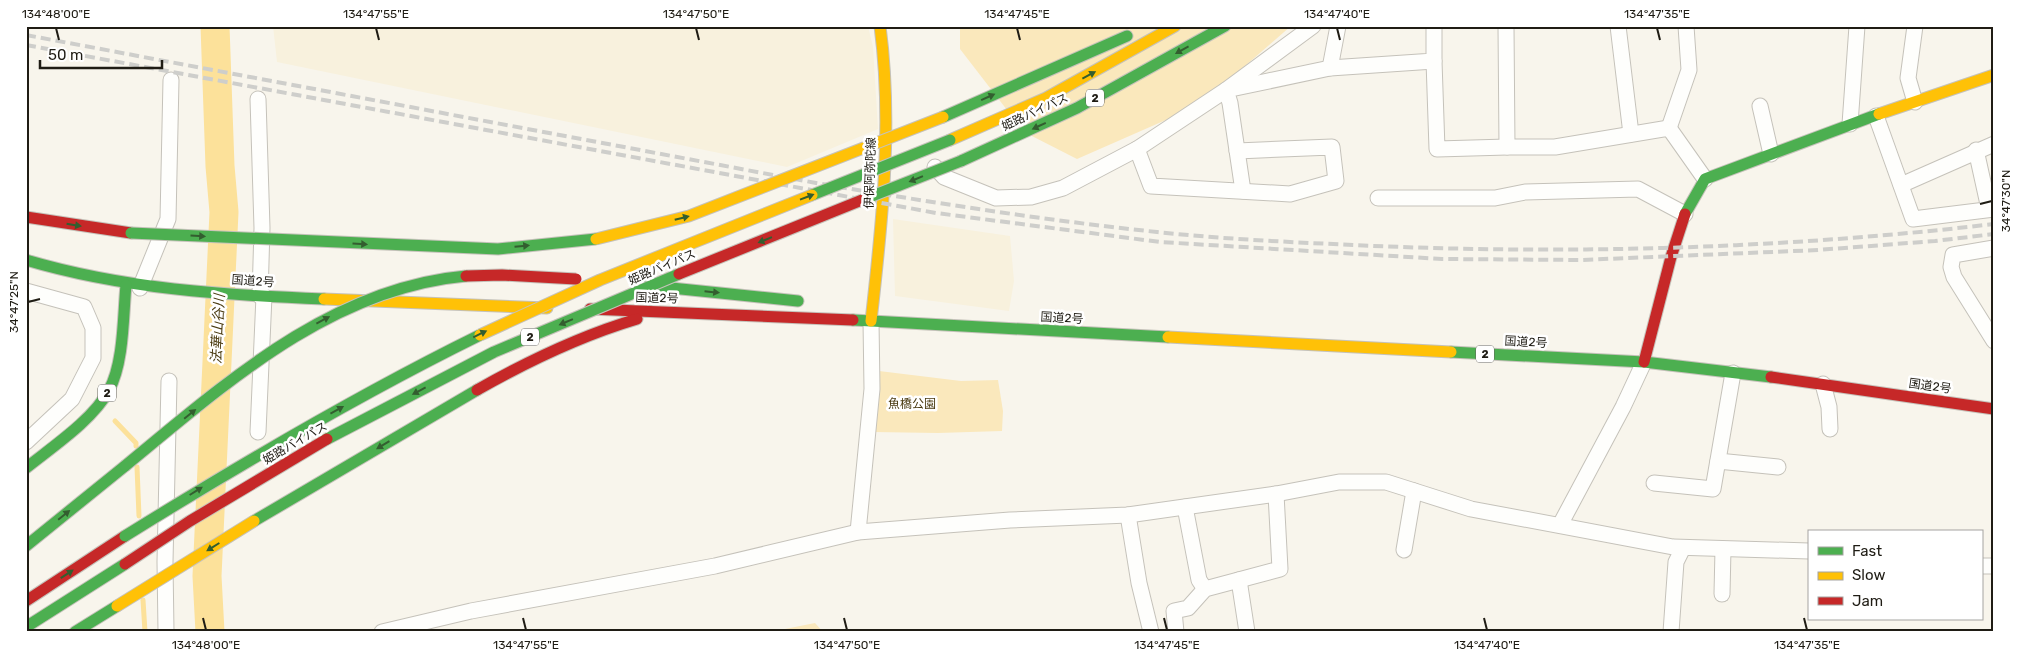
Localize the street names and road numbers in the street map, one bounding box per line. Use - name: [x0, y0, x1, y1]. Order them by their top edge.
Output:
- street label: 姫路バイパス: [1000, 90, 1070, 134]
- road number: 2: [1086, 90, 1104, 106]
- street label: 伊保阿弥陀線: [862, 137, 878, 209]
- street label: 姫路バイパス: [626, 247, 698, 287]
- street label: 国道2号: [231, 273, 275, 289]
- street label: 国道2号: [635, 290, 679, 306]
- street label: 国道2号: [1040, 310, 1084, 326]
- road number: 2: [521, 328, 539, 346]
- street label: 国道2号: [1504, 334, 1548, 350]
- road number: 2: [1476, 346, 1494, 362]
- street label: 国道2号: [1908, 376, 1952, 396]
- road number: 2: [98, 384, 116, 402]
- street label: 姫路バイパス: [260, 419, 330, 467]

